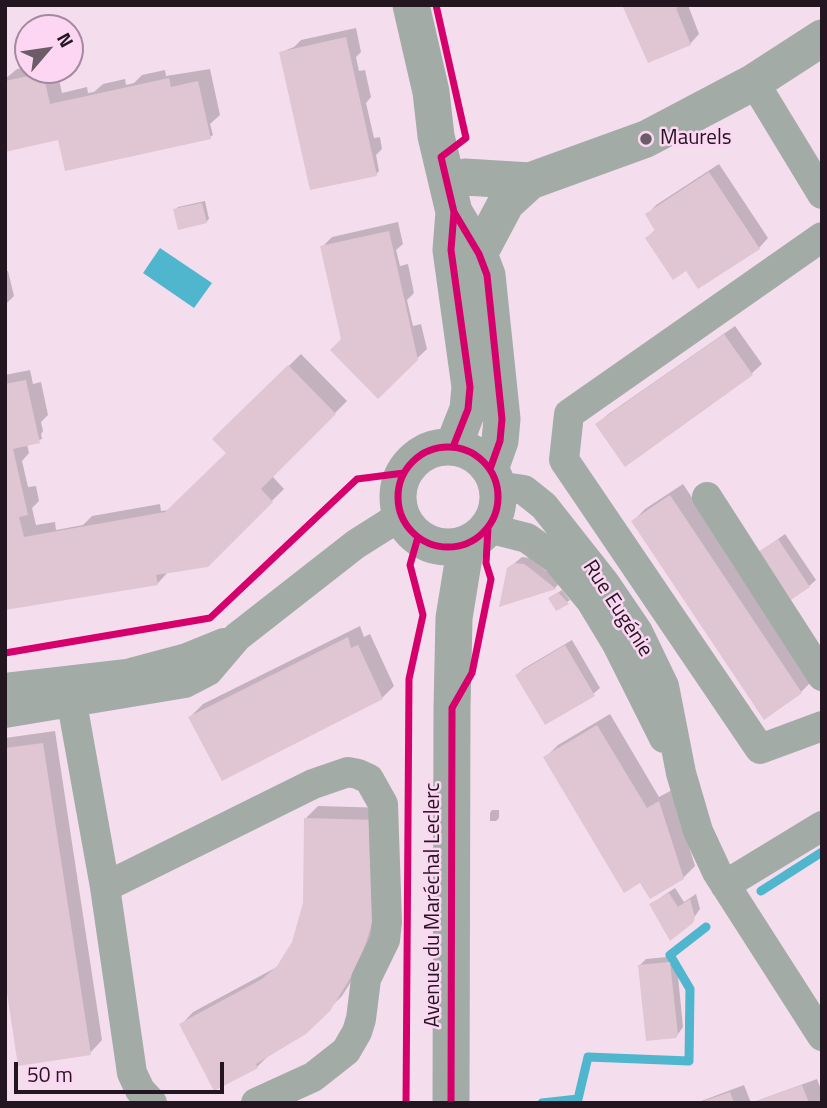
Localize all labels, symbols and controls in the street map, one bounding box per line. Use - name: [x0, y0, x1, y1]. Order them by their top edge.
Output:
- north arrow: [14, 14, 84, 84]
- text: N: [50, 27, 82, 52]
- place label: Maurels: [660, 126, 732, 152]
- marker: Maurels: [638, 131, 654, 147]
- street label: Rue Eugénie: [577, 556, 657, 662]
- street label: Avenue du Maréchal Leclerc: [421, 783, 447, 1027]
- scale bar: [18, 1048, 228, 1092]
- text: 50 m: [27, 1058, 73, 1090]

